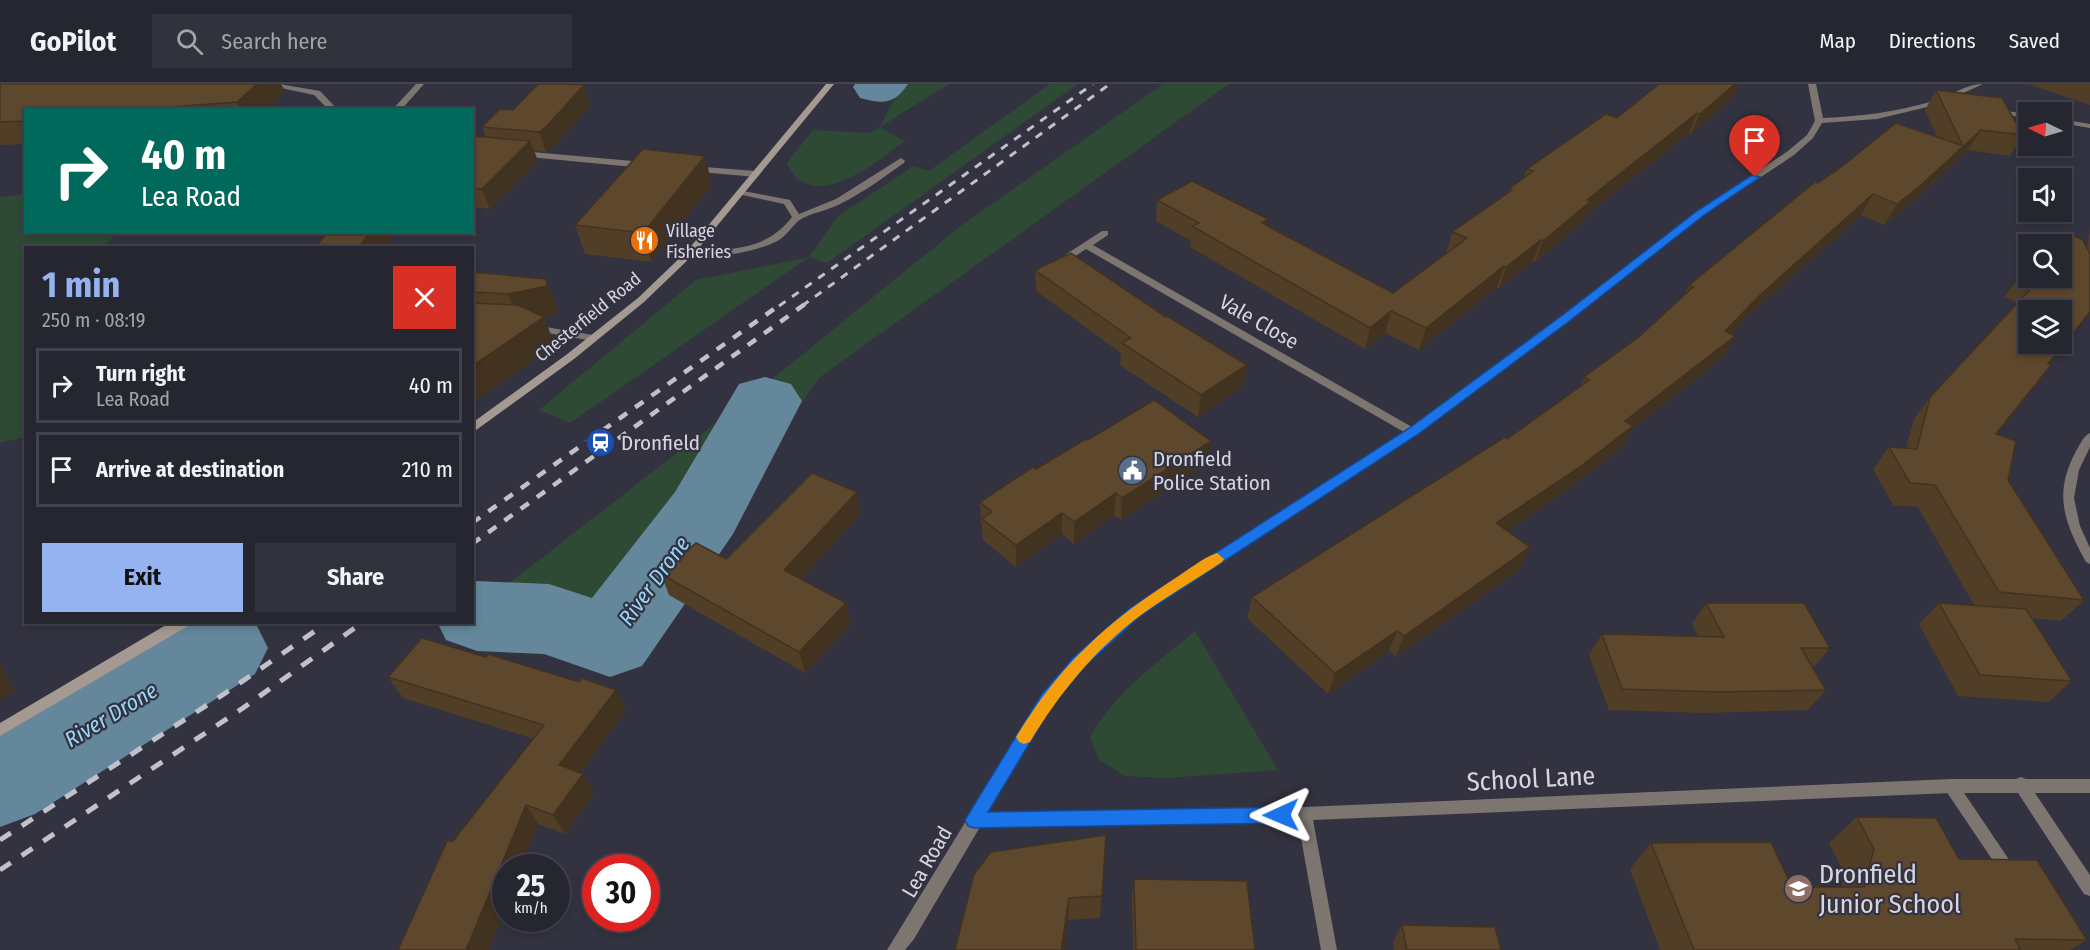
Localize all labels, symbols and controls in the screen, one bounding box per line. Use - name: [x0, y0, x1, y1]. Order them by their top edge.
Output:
- search box: [152, 14, 572, 68]
- text: GoPilot: [30, 25, 116, 58]
- icon: search: [173, 25, 206, 58]
- text: Search here: [221, 28, 327, 55]
- text: Map: [1819, 28, 1856, 54]
- text: Directions: [1889, 28, 1976, 54]
- text: Saved: [2009, 28, 2060, 54]
- north arrow: [2018, 102, 2072, 156]
- map controls: [2018, 102, 2072, 354]
- pin: [1729, 115, 1780, 177]
- icon: arrive: [1738, 124, 1771, 157]
- text: 40 m: [141, 130, 226, 180]
- icon: right: [42, 132, 120, 210]
- button: sound: [2018, 168, 2072, 222]
- text: Lea Road: [141, 181, 241, 213]
- place label: Village Fisheries: [666, 220, 732, 263]
- restaurant icon: Village Fisheries: [629, 225, 661, 257]
- button: search: [2018, 234, 2072, 288]
- text: 1 min: [42, 263, 120, 307]
- button: close: [393, 266, 456, 329]
- street label: Chesterfield Road: [531, 268, 645, 366]
- street label: Vale Close: [1215, 289, 1303, 355]
- button: layers: [2018, 300, 2072, 354]
- text: 250 m · 08:19: [42, 308, 146, 332]
- text: Turn right: [96, 360, 185, 387]
- icon: right: [45, 369, 78, 402]
- text: 40 m: [409, 372, 453, 399]
- text: Lea Road: [96, 387, 170, 411]
- station icon: Dronfield: [584, 427, 616, 459]
- place label: Dronfield: [621, 430, 700, 456]
- place label: Dronfield Police Station: [1153, 446, 1271, 496]
- icon: arrive: [45, 453, 78, 486]
- public building icon: Dronfield Police Station: [1116, 455, 1148, 487]
- text: Arrive at destination: [96, 456, 284, 483]
- text: 210 m: [402, 456, 453, 483]
- water label: River Drone: [613, 531, 695, 631]
- button: Exit: [42, 543, 243, 612]
- button: Share: [255, 543, 456, 612]
- water label: River Drone: [60, 677, 162, 753]
- street label: School Lane: [1466, 760, 1596, 798]
- position arrow: [1249, 783, 1313, 847]
- street label: Lea Road: [896, 822, 958, 902]
- speed limit sign: 30: [582, 854, 660, 932]
- place label: Dronfield Junior School: [1819, 859, 1961, 920]
- text: 25: [517, 868, 545, 904]
- school or university icon: Dronfield Junior School: [1782, 873, 1814, 905]
- text: km/h: [514, 899, 548, 917]

